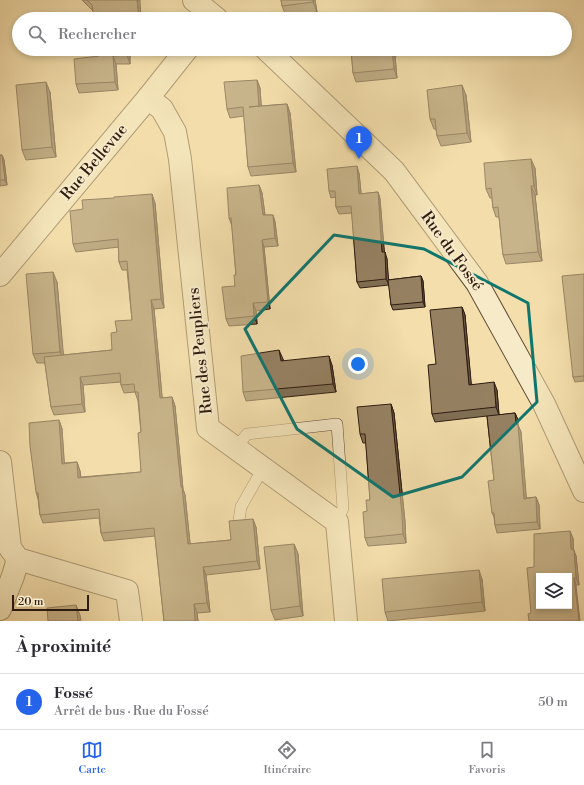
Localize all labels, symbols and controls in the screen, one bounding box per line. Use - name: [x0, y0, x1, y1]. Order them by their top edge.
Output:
- search box: [12, 12, 572, 56]
- icon: search: [26, 23, 48, 45]
- text: Rechercher: [58, 25, 137, 44]
- street label: Rue Bellevue: [56, 120, 132, 204]
- pin: 1: [346, 126, 372, 159]
- street label: Rue du Fossé: [416, 207, 488, 295]
- street label: Rue des Peupliers: [183, 287, 217, 415]
- your location: [348, 354, 368, 374]
- map controls: [536, 573, 572, 609]
- button: layers: [536, 573, 572, 609]
- scale bar: [12, 593, 89, 612]
- text: 20 m: [18, 595, 43, 609]
- text: À proximité: [16, 636, 111, 658]
- text: Fossé: [54, 684, 93, 703]
- text: 1: [26, 694, 32, 710]
- text: 50 m: [538, 694, 568, 710]
- text: Arrêt de bus · Rue du Fossé: [54, 703, 209, 719]
- tab: Carte: [79, 739, 106, 777]
- tab: Itinéraire: [263, 739, 311, 777]
- tab: Favoris: [469, 739, 505, 777]

